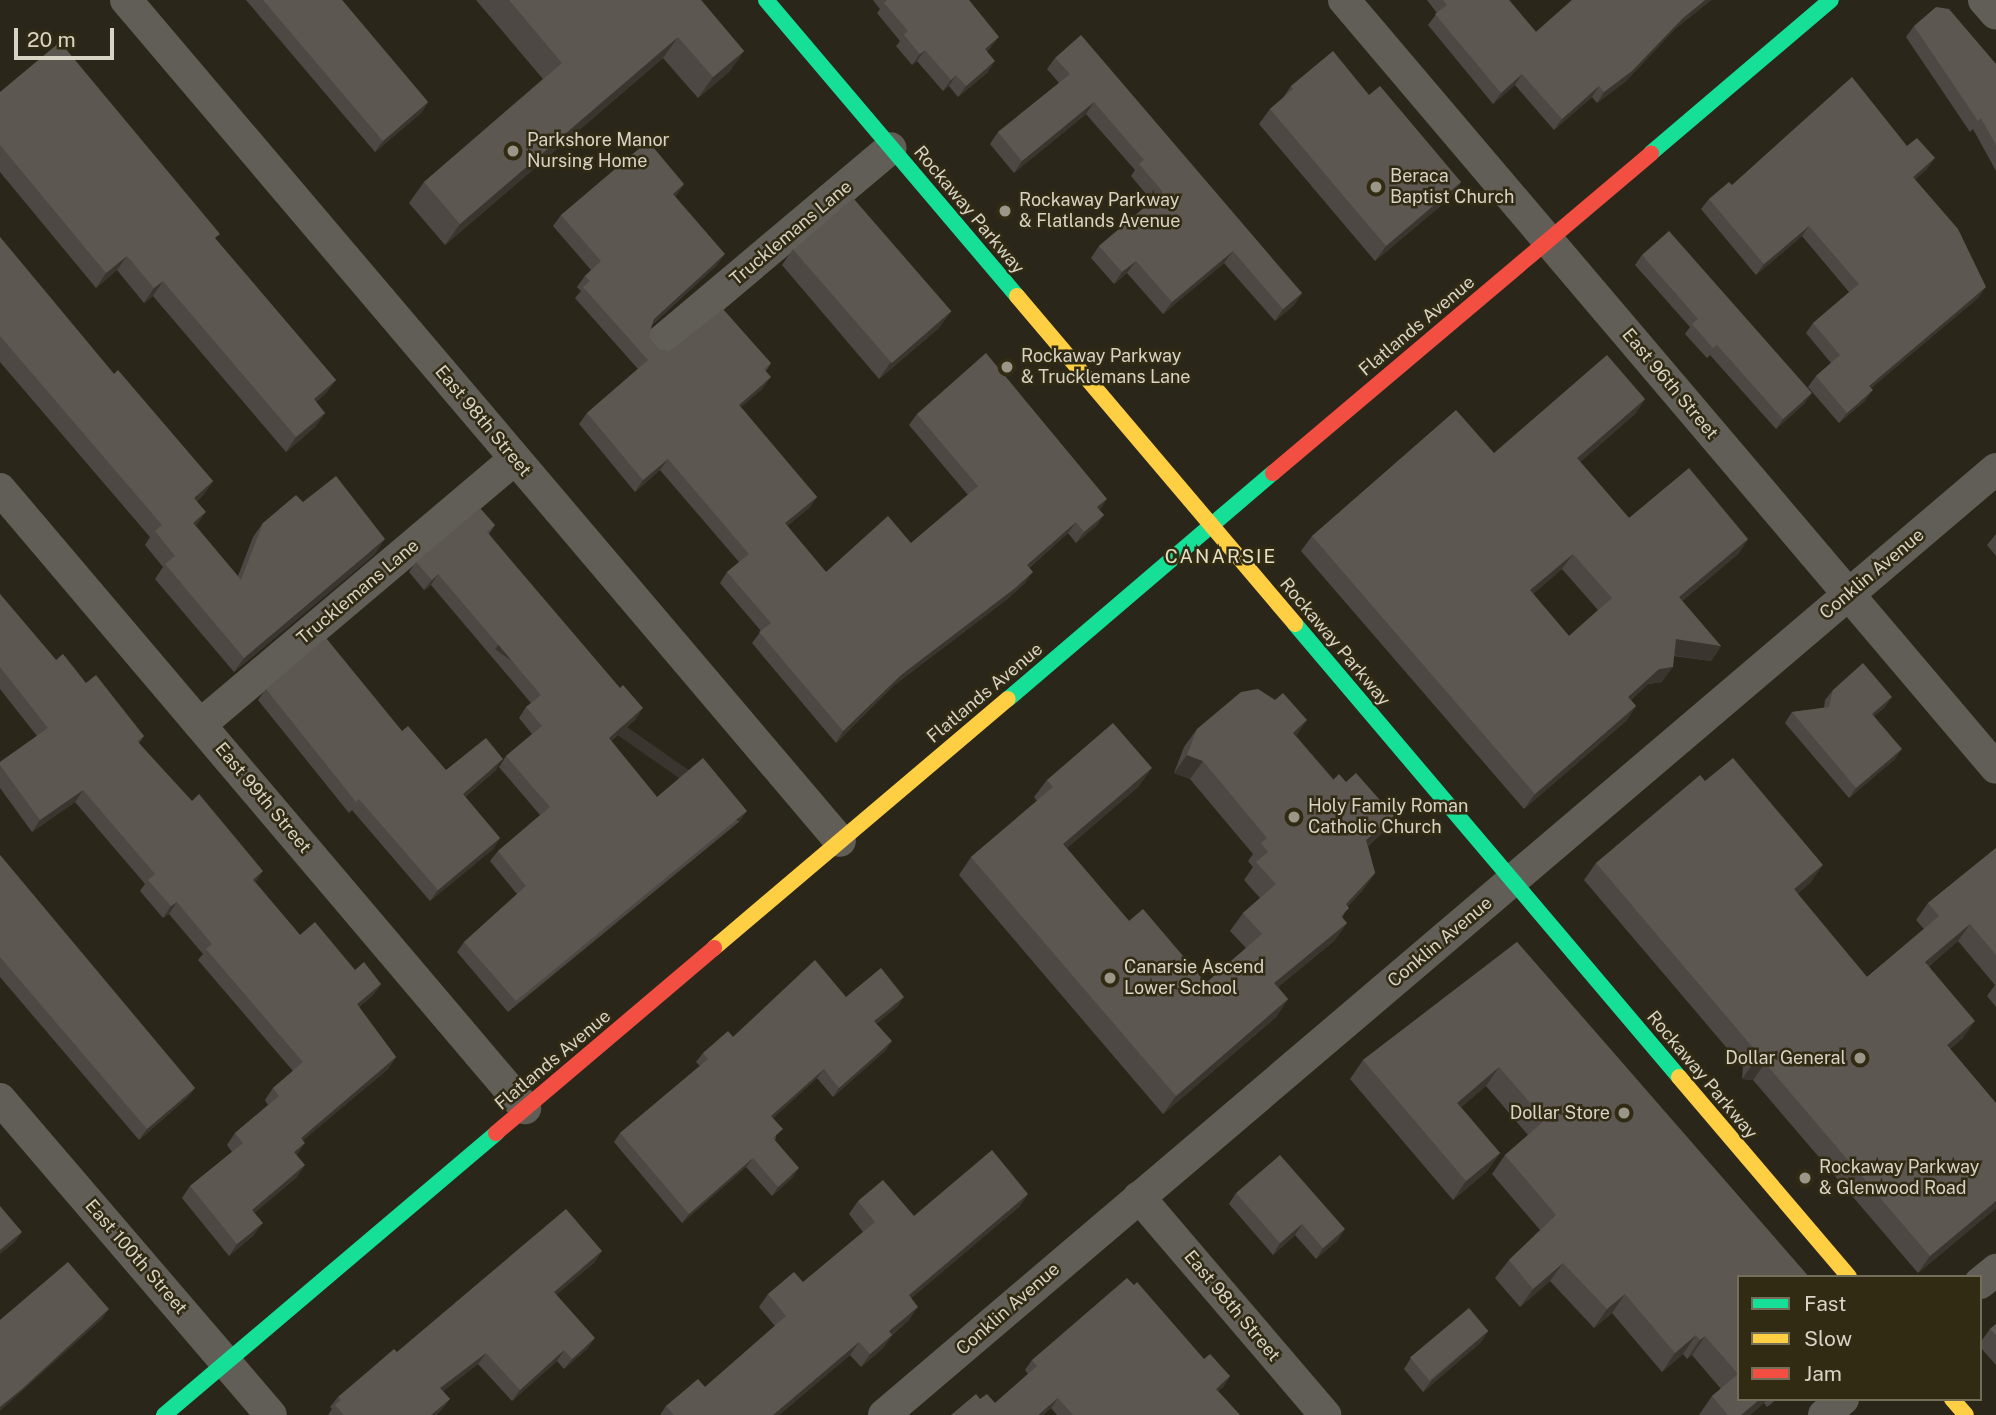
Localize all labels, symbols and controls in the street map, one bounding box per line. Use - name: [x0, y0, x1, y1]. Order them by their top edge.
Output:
- scale bar: [18, 14, 117, 58]
- text: 20 m: [27, 27, 76, 52]
- place label: Parkshore Manor Nursing Home: [527, 130, 670, 172]
- street label: Rockaway Parkway: [909, 142, 1029, 278]
- marker: Parkshore Manor Nursing Home: [505, 143, 521, 159]
- place label: Beraca Baptist Church: [1390, 166, 1514, 208]
- street label: Trucklemans Lane: [726, 176, 856, 290]
- marker: Beraca Baptist Church: [1368, 179, 1384, 195]
- place label: Rockaway Parkway & Flatlands Avenue: [1019, 190, 1180, 232]
- marker: Rockaway Parkway & Flatlands Avenue: [997, 203, 1013, 219]
- street label: Flatlands Avenue: [1355, 271, 1479, 381]
- street label: East 96th Street: [1617, 324, 1723, 444]
- place label: Rockaway Parkway & Trucklemans Lane: [1021, 346, 1191, 388]
- marker: Rockaway Parkway & Trucklemans Lane: [999, 359, 1015, 375]
- street label: East 98th Street: [430, 361, 536, 481]
- street label: Conklin Avenue: [1815, 524, 1929, 624]
- street label: Trucklemans Lane: [293, 535, 423, 649]
- district label: CANARSIE: [1166, 546, 1276, 568]
- street label: Rockaway Parkway: [1275, 574, 1395, 710]
- street label: Flatlands Avenue: [923, 638, 1047, 748]
- street label: East 99th Street: [210, 738, 316, 858]
- place label: Holy Family Roman Catholic Church: [1308, 796, 1469, 838]
- marker: Holy Family Roman Catholic Church: [1286, 809, 1302, 825]
- street label: Conklin Avenue: [1383, 892, 1497, 992]
- place label: Canarsie Ascend Lower School: [1124, 957, 1264, 1000]
- marker: Canarsie Ascend Lower School: [1102, 970, 1118, 986]
- street label: Flatlands Avenue: [491, 1005, 615, 1115]
- street label: Rockaway Parkway: [1642, 1007, 1762, 1143]
- place label: Dollar General: [1725, 1047, 1846, 1069]
- marker: Dollar General: [1852, 1050, 1868, 1066]
- place label: Dollar Store: [1510, 1102, 1610, 1124]
- marker: Dollar Store: [1616, 1105, 1632, 1121]
- place label: Rockaway Parkway & Glenwood Road: [1819, 1157, 1979, 1200]
- marker: Rockaway Parkway & Glenwood Road: [1797, 1170, 1813, 1186]
- street label: East 100th Street: [80, 1195, 192, 1319]
- street label: East 98th Street: [1179, 1246, 1285, 1366]
- street label: Conklin Avenue: [952, 1258, 1064, 1360]
- legend: [1737, 1275, 1982, 1401]
- text: Fast: [1804, 1291, 1846, 1316]
- text: Slow: [1804, 1326, 1852, 1351]
- text: Jam: [1804, 1361, 1842, 1386]

